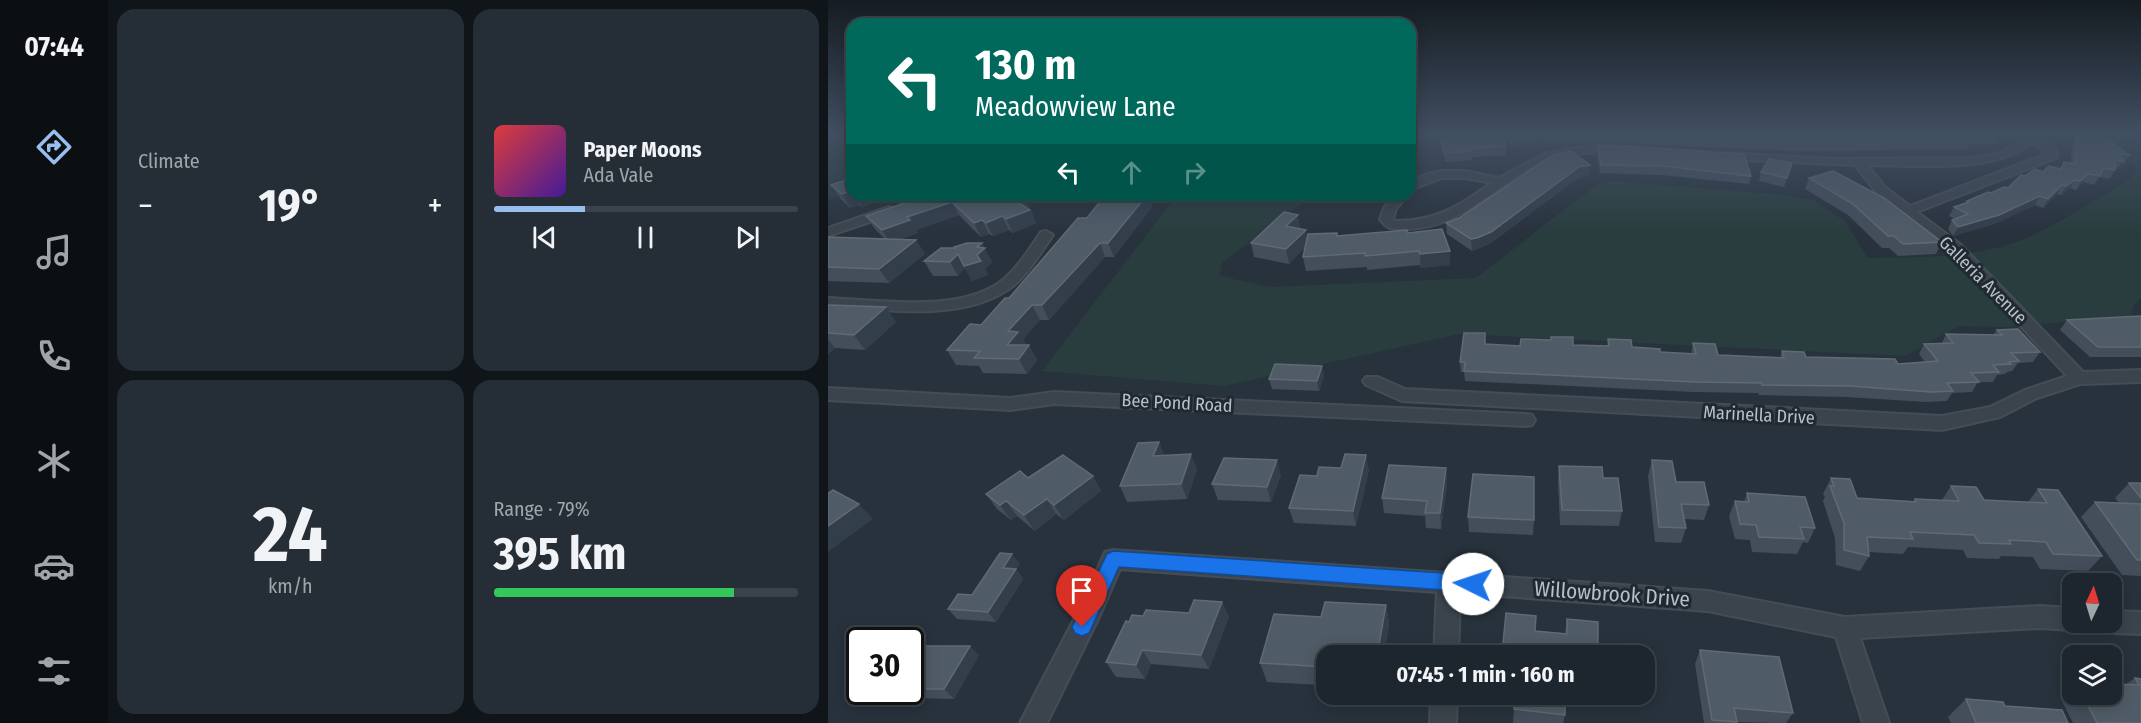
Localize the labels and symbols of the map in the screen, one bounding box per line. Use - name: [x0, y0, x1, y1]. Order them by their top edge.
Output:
- street label: Galleria Avenue: [1934, 231, 2032, 329]
- street label: Bee Pond Road: [1121, 389, 1233, 417]
- street label: Marinella Drive: [1703, 401, 1815, 429]
- position arrow: [1441, 552, 1505, 616]
- pin: [1056, 565, 1107, 627]
- north arrow: [2062, 573, 2122, 633]
- street label: Willowbrook Drive: [1533, 576, 1691, 612]
- speed limit sign: 30: [846, 627, 924, 705]

